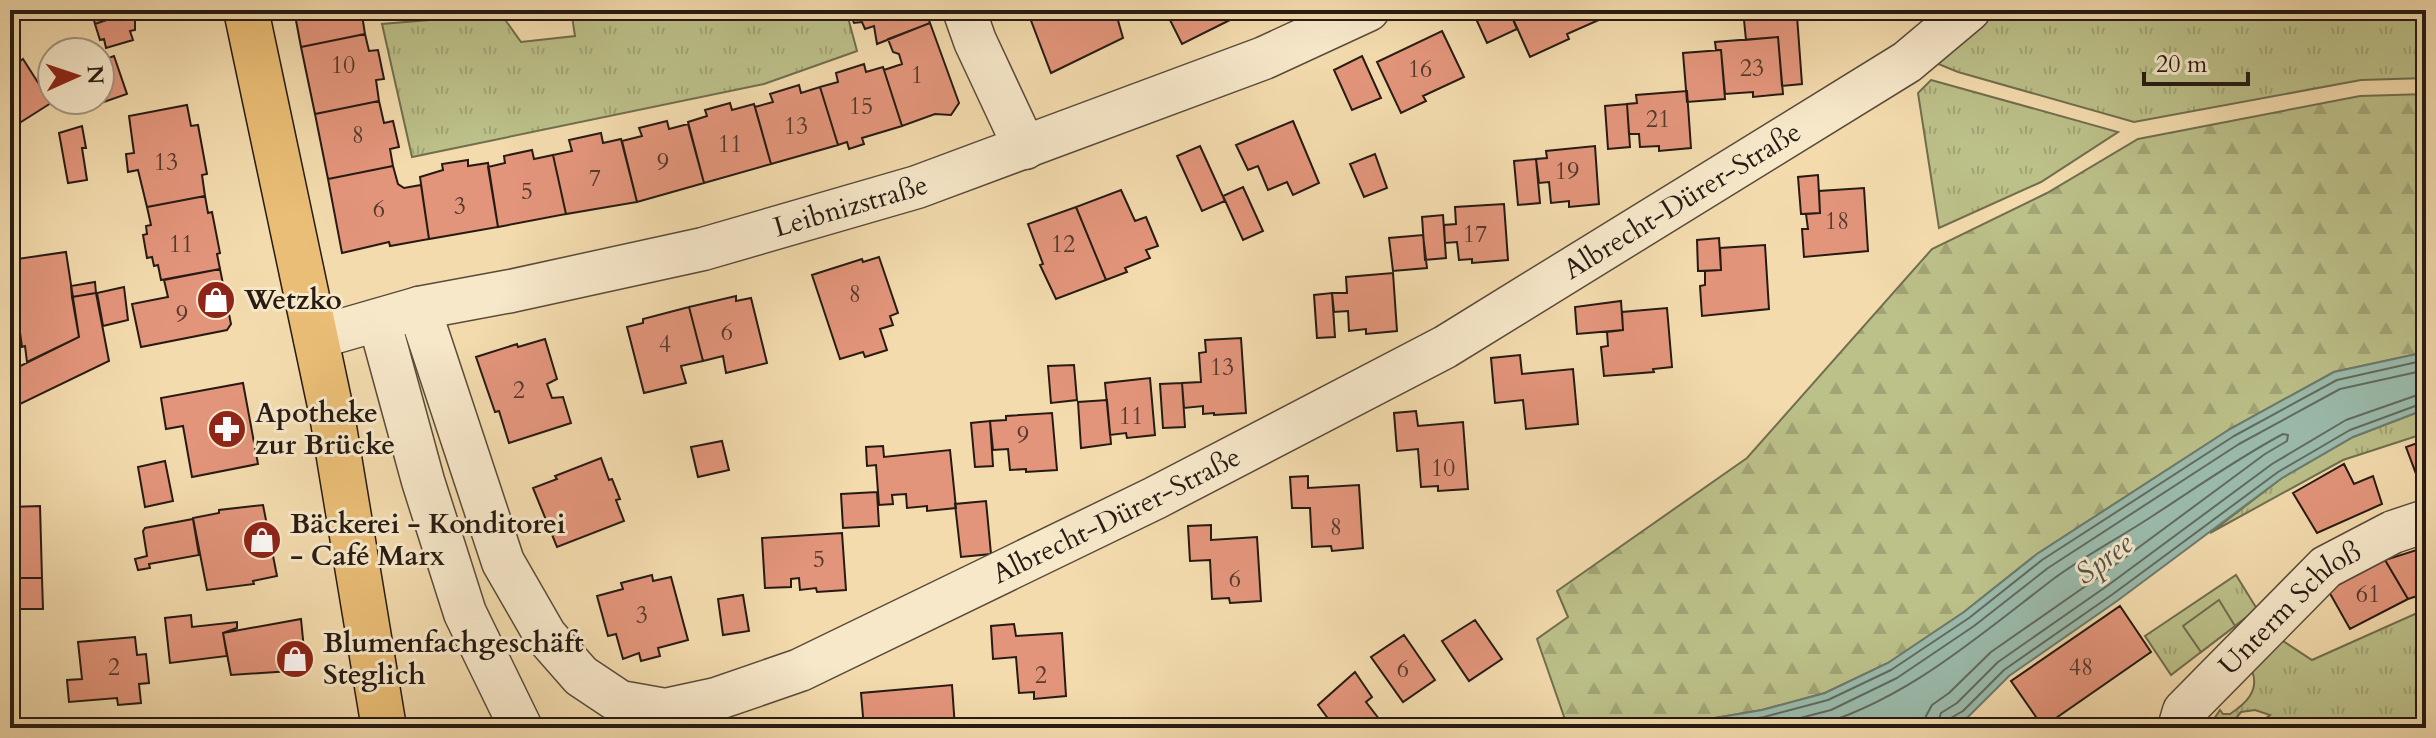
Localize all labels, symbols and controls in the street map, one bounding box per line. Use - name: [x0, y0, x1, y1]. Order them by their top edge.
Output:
- north arrow: [36, 36, 116, 116]
- scale bar: [2144, 36, 2248, 86]
- text: 20 m: [2156, 48, 2208, 81]
- house number: 10: [331, 49, 355, 82]
- house number: 23: [1740, 52, 1764, 85]
- house number: 16: [1408, 53, 1432, 86]
- house number: 1: [911, 59, 923, 92]
- text: N: [79, 65, 110, 85]
- house number: 15: [849, 90, 873, 123]
- house number: 21: [1646, 103, 1670, 136]
- house number: 13: [784, 110, 808, 143]
- street label: Albrecht-Dürer-Straße: [1556, 113, 1808, 289]
- house number: 8: [352, 119, 364, 152]
- house number: 11: [718, 128, 742, 161]
- house number: 13: [154, 146, 178, 179]
- house number: 9: [657, 146, 669, 179]
- house number: 19: [1555, 155, 1579, 188]
- house number: 7: [589, 162, 601, 195]
- street label: Leibnizstraße: [769, 166, 933, 247]
- house number: 5: [521, 175, 533, 208]
- house number: 3: [454, 190, 466, 223]
- house number: 6: [373, 193, 385, 226]
- house number: 18: [1825, 205, 1849, 238]
- house number: 17: [1463, 218, 1487, 251]
- house number: 11: [169, 228, 193, 261]
- house number: 12: [1051, 228, 1075, 261]
- house number: 8: [849, 278, 861, 311]
- shop icon: Wetzko: [195, 279, 237, 321]
- place label: Wetzko: [243, 281, 342, 319]
- house number: 9: [176, 298, 188, 331]
- house number: 6: [721, 316, 733, 349]
- house number: 4: [659, 328, 671, 361]
- house number: 13: [1210, 351, 1234, 384]
- house number: 2: [513, 374, 525, 407]
- place label: Apotheke zur Brücke: [255, 394, 395, 464]
- house number: 11: [1119, 400, 1143, 433]
- pharmacy icon: Apotheke zur Brücke: [206, 408, 248, 450]
- house number: 9: [1017, 419, 1029, 452]
- street label: Albrecht-Dürer-Straße: [986, 438, 1247, 593]
- house number: 10: [1431, 452, 1455, 485]
- place label: Bäckerei - Konditorei - Café Marx: [290, 505, 566, 575]
- house number: 8: [1330, 511, 1342, 544]
- shop icon: Bäckerei - Konditorei - Café Marx: [241, 519, 283, 561]
- water label: Spree: [2067, 523, 2142, 594]
- street label: Unterm Schloß: [2210, 533, 2368, 684]
- house number: 5: [813, 543, 825, 576]
- house number: 6: [1229, 563, 1241, 596]
- house number: 61: [2356, 578, 2380, 611]
- house number: 3: [636, 599, 648, 632]
- place label: Blumenfachgeschäft Steglich: [323, 624, 584, 694]
- shop icon: Blumenfachgeschäft Steglich: [274, 638, 316, 680]
- house number: 2: [108, 651, 120, 684]
- house number: 48: [2069, 651, 2093, 684]
- house number: 6: [1397, 653, 1409, 686]
- house number: 2: [1035, 659, 1047, 692]

